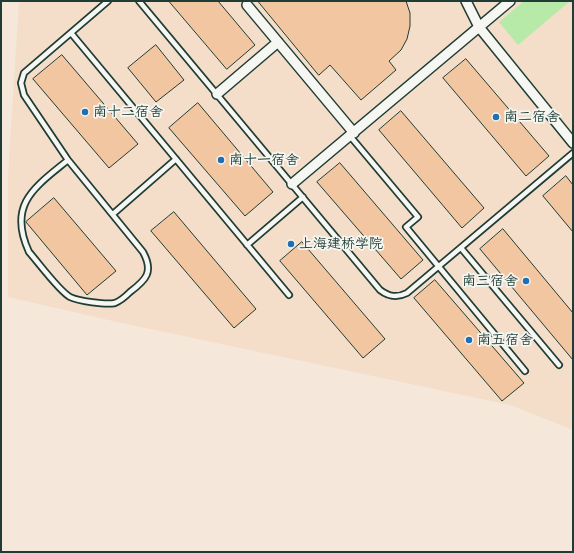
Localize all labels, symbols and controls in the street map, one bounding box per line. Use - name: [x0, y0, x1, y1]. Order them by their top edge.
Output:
- place label: 南十二宿舍: [93, 104, 163, 120]
- marker: 南十二宿舍: [80, 107, 90, 117]
- place label: 南二宿舍: [504, 109, 560, 125]
- marker: 南二宿舍: [491, 112, 501, 122]
- place label: 南十一宿舍: [229, 152, 299, 168]
- marker: 南十一宿舍: [216, 155, 226, 165]
- place label: 上海建桥学院: [299, 236, 383, 252]
- marker: 上海建桥学院: [286, 239, 296, 249]
- place label: 南三宿舍: [462, 273, 518, 289]
- marker: 南三宿舍: [521, 276, 531, 286]
- place label: 南五宿舍: [477, 332, 533, 348]
- marker: 南五宿舍: [464, 335, 474, 345]

